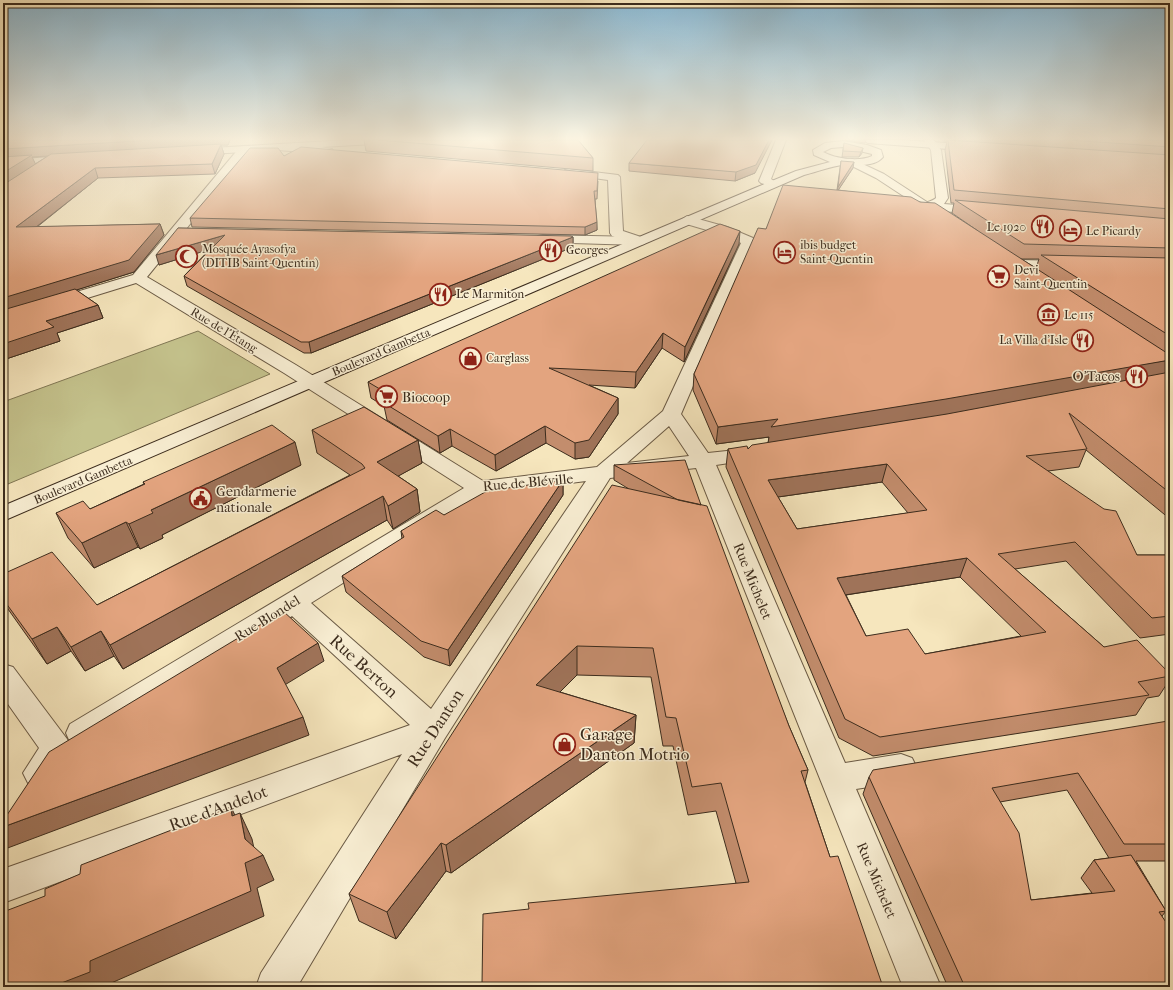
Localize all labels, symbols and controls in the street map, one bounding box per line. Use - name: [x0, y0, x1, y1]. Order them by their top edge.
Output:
- restaurant icon: Le 1920: [1029, 214, 1055, 240]
- hotel icon: Le Picardy: [1058, 218, 1084, 244]
- place label: Le 1920: [987, 220, 1026, 234]
- place label: Le Picardy: [1086, 224, 1142, 238]
- restaurant icon: Georges: [537, 237, 563, 263]
- place label: ibis budget Saint-Quentin: [800, 238, 873, 266]
- hotel icon: ibis budget Saint-Quentin: [772, 239, 798, 265]
- place label: Mosquée Ayasofya (DITIB Saint-Quentin): [202, 242, 319, 270]
- mosque icon: Mosquée Ayasofya (DITIB Saint-Quentin): [174, 243, 200, 269]
- place label: Georges: [566, 243, 609, 257]
- place label: Devi Saint-Quentin: [1014, 263, 1087, 291]
- supermarket icon: Devi Saint-Quentin: [986, 264, 1012, 290]
- restaurant icon: Le Marmiton: [427, 281, 453, 307]
- place label: Le Marmiton: [456, 287, 524, 301]
- museum icon: Le 115: [1036, 302, 1062, 328]
- street label: Rue de l'Étang: [188, 304, 261, 356]
- place label: Le 115: [1064, 308, 1094, 322]
- street label: Boulevard Gambetta: [330, 325, 433, 379]
- restaurant icon: La Villa d'Isle: [1070, 327, 1096, 353]
- place label: La Villa d'Isle: [999, 333, 1068, 347]
- shop icon: Carglass: [457, 345, 483, 371]
- place label: Carglass: [486, 351, 529, 365]
- restaurant icon: O'Tacos: [1123, 363, 1149, 389]
- place label: O'Tacos: [1073, 368, 1120, 385]
- supermarket icon: Biocoop: [374, 384, 400, 410]
- place label: Biocoop: [402, 389, 451, 406]
- street label: Boulevard Gambetta: [32, 453, 135, 507]
- street label: Rue de Bléville: [482, 470, 574, 495]
- place label: Gendarmerie nationale: [216, 483, 296, 516]
- public building icon: Gendarmerie nationale: [187, 486, 213, 512]
- street label: Rue Michelet: [729, 540, 776, 622]
- street label: Rue Blondel: [231, 592, 303, 645]
- street label: Rue Berton: [326, 630, 402, 702]
- street label: Rue Danton: [402, 685, 468, 771]
- place label: Garage Danton Motrio: [580, 724, 690, 764]
- shop icon: Garage Danton Motrio: [552, 731, 578, 757]
- street label: Rue d'Andelot: [166, 781, 270, 835]
- street label: Rue Michelet: [853, 840, 900, 921]

